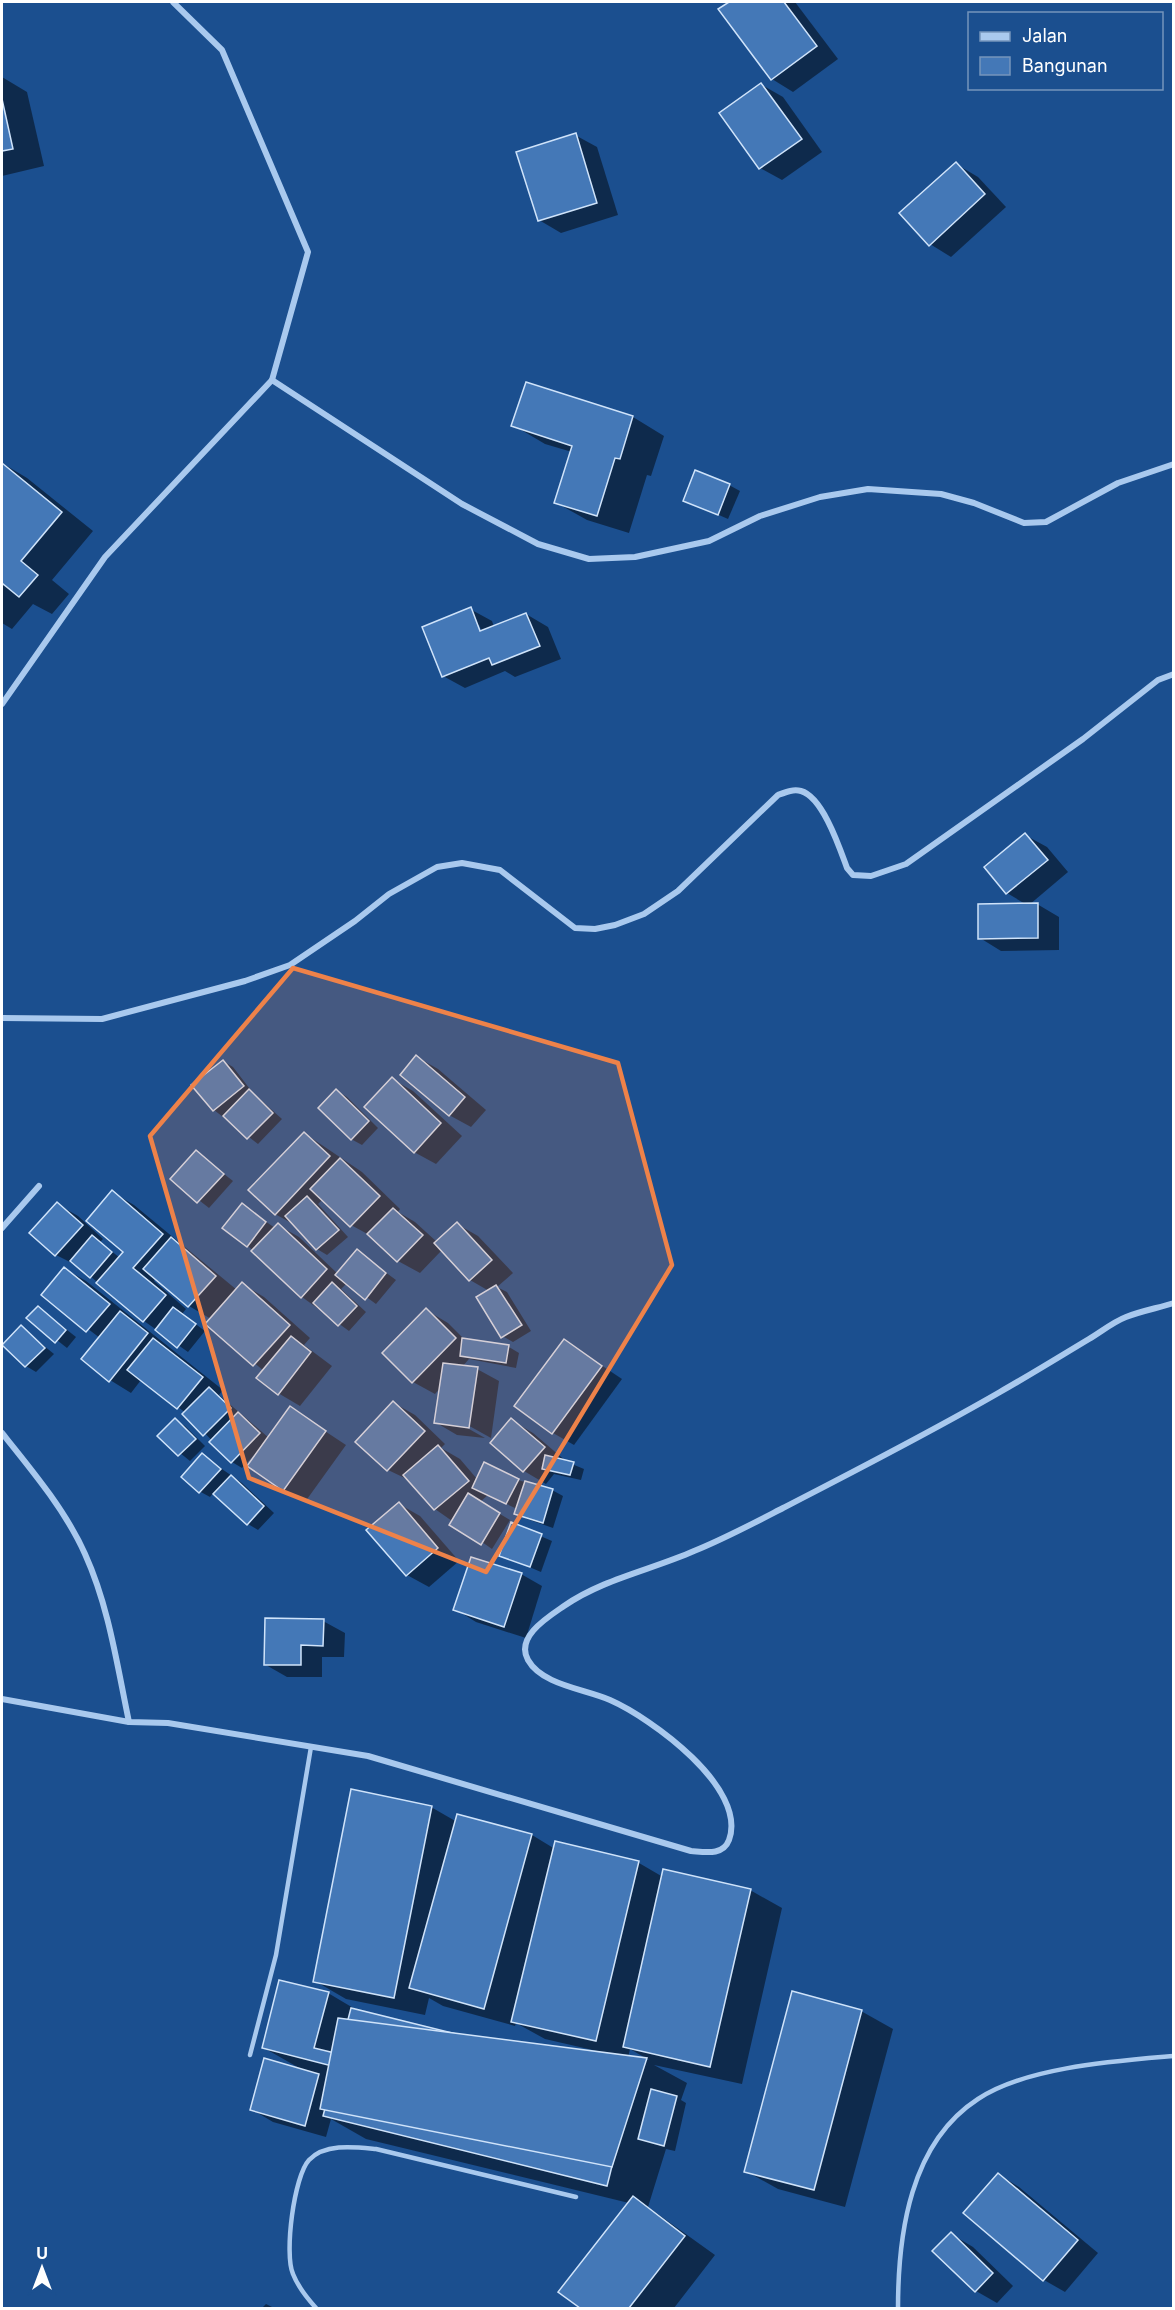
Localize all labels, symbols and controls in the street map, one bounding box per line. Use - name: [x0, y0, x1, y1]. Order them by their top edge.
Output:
- legend: [968, 12, 1163, 90]
- text: Jalan: [1022, 25, 1067, 46]
- text: Bangunan: [1022, 55, 1108, 76]
- north arrow: [12, 2238, 72, 2298]
- text: U: [36, 2243, 48, 2263]

